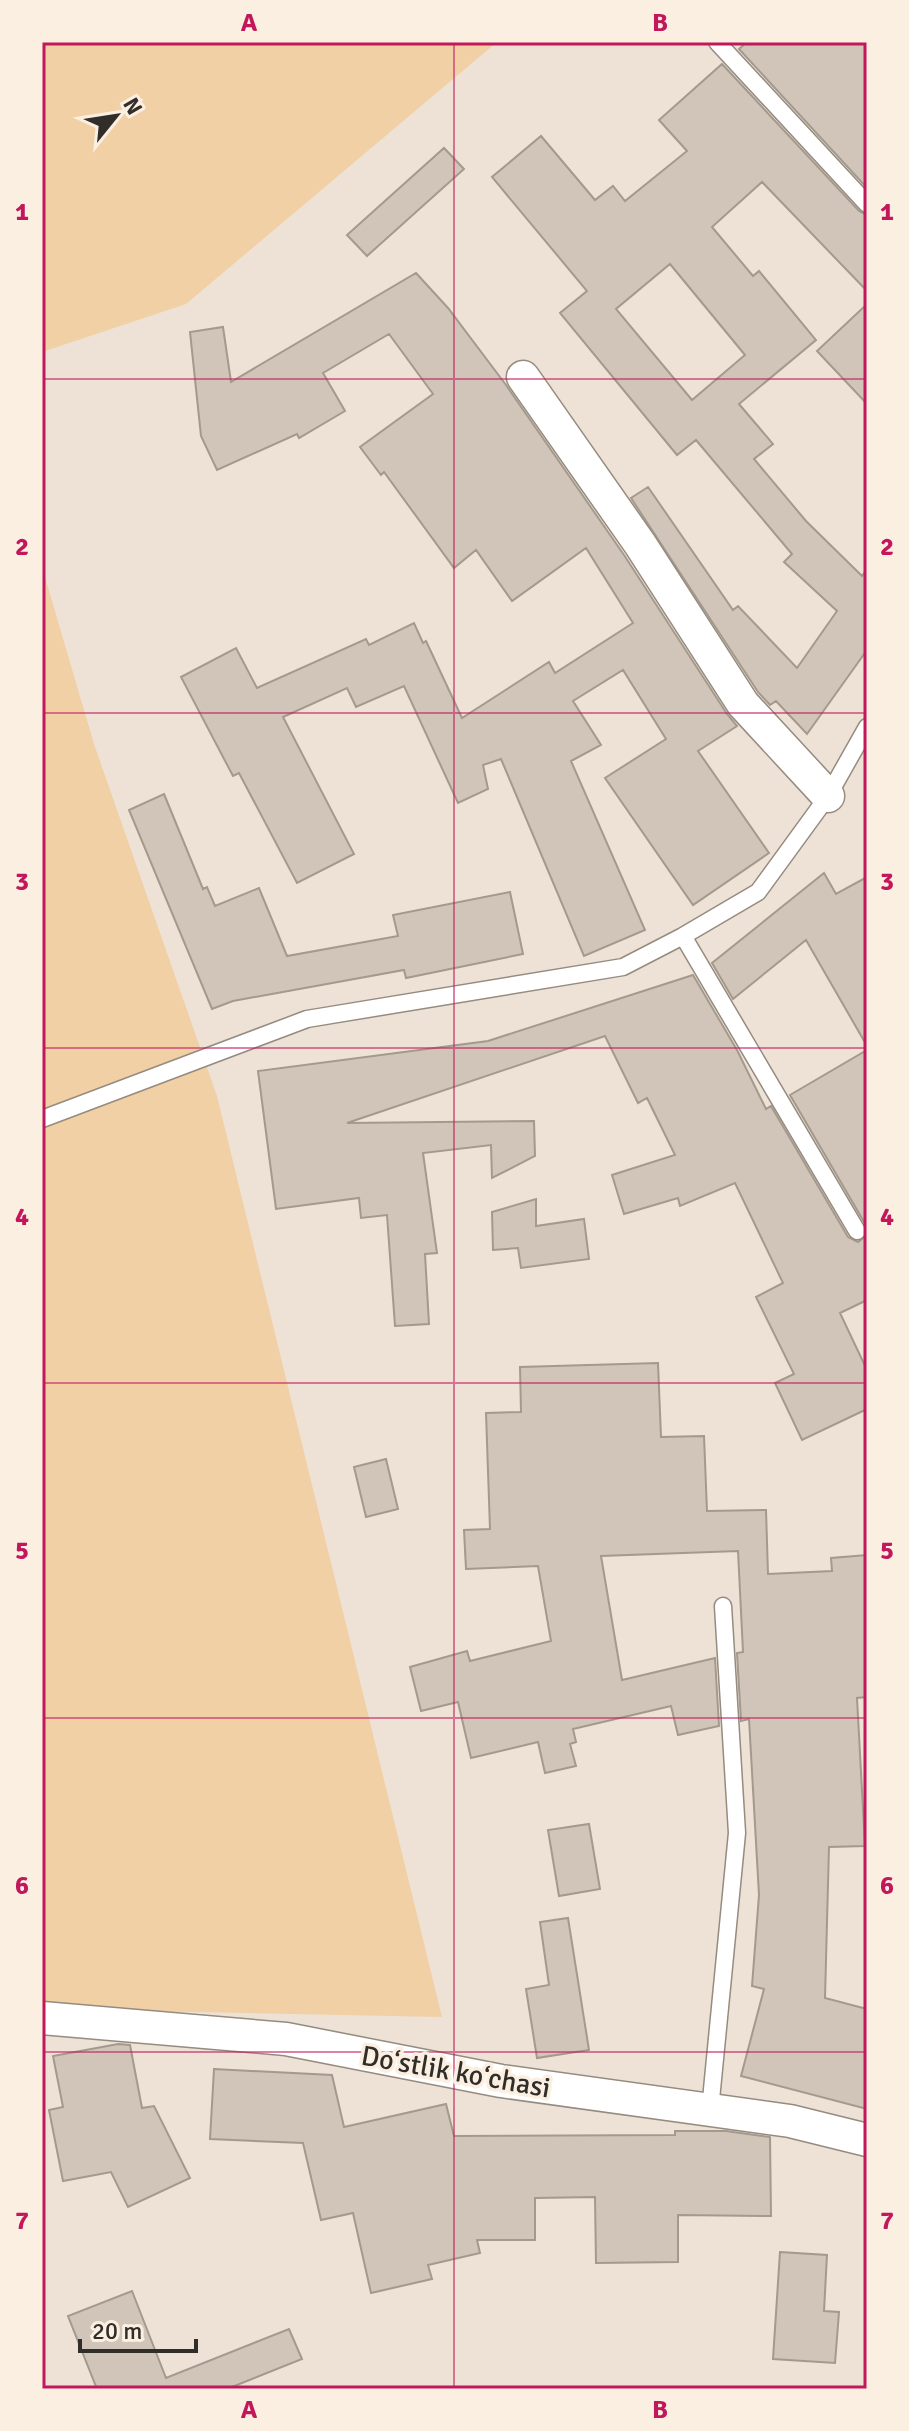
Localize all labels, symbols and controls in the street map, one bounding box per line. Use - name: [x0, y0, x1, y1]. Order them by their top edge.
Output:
- text: A: [241, 7, 258, 39]
- text: B: [652, 7, 668, 39]
- north arrow: [76, 76, 156, 156]
- text: N: [117, 93, 148, 120]
- text: 1: [15, 196, 29, 228]
- text: 1: [880, 196, 894, 228]
- text: 2: [15, 531, 29, 563]
- text: 2: [880, 531, 894, 563]
- text: 3: [15, 866, 29, 898]
- text: 3: [880, 866, 894, 898]
- text: 4: [15, 1201, 29, 1233]
- text: 4: [880, 1201, 894, 1233]
- text: 5: [15, 1535, 29, 1567]
- text: 5: [880, 1535, 894, 1567]
- text: 6: [15, 1870, 29, 1902]
- text: 6: [880, 1870, 894, 1902]
- street label: Doʻstlik koʻchasi: [359, 2039, 553, 2105]
- text: 7: [15, 2205, 29, 2237]
- text: 7: [880, 2205, 894, 2237]
- scale bar: [80, 2303, 196, 2353]
- text: 20 m: [92, 2316, 142, 2346]
- text: A: [241, 2394, 258, 2426]
- text: B: [652, 2394, 668, 2426]

